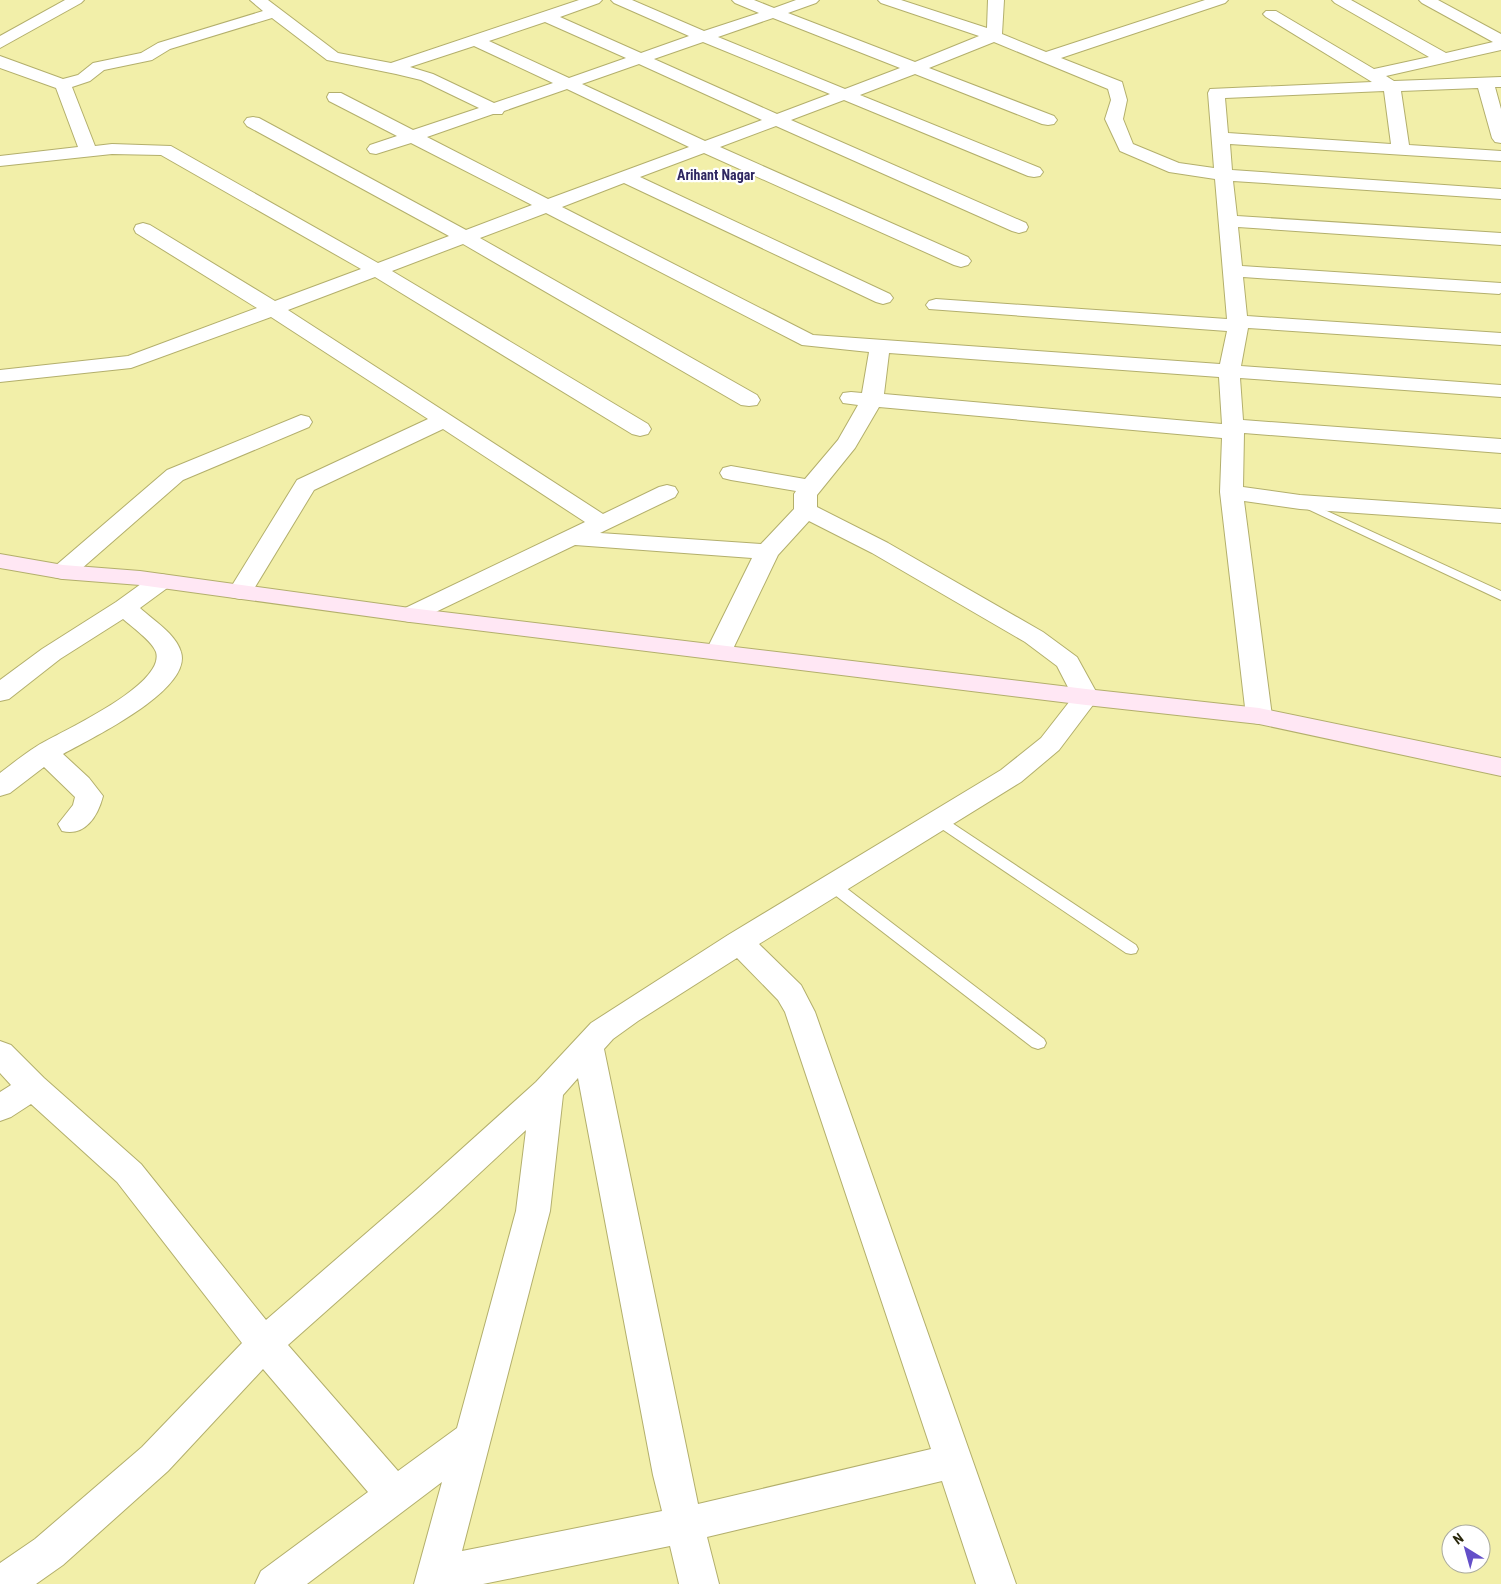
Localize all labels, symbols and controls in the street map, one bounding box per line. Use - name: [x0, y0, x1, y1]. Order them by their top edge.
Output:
- district label: Arihant Nagar: [677, 167, 755, 183]
- north arrow: [1441, 1524, 1491, 1574]
- text: N: [1450, 1530, 1466, 1548]

